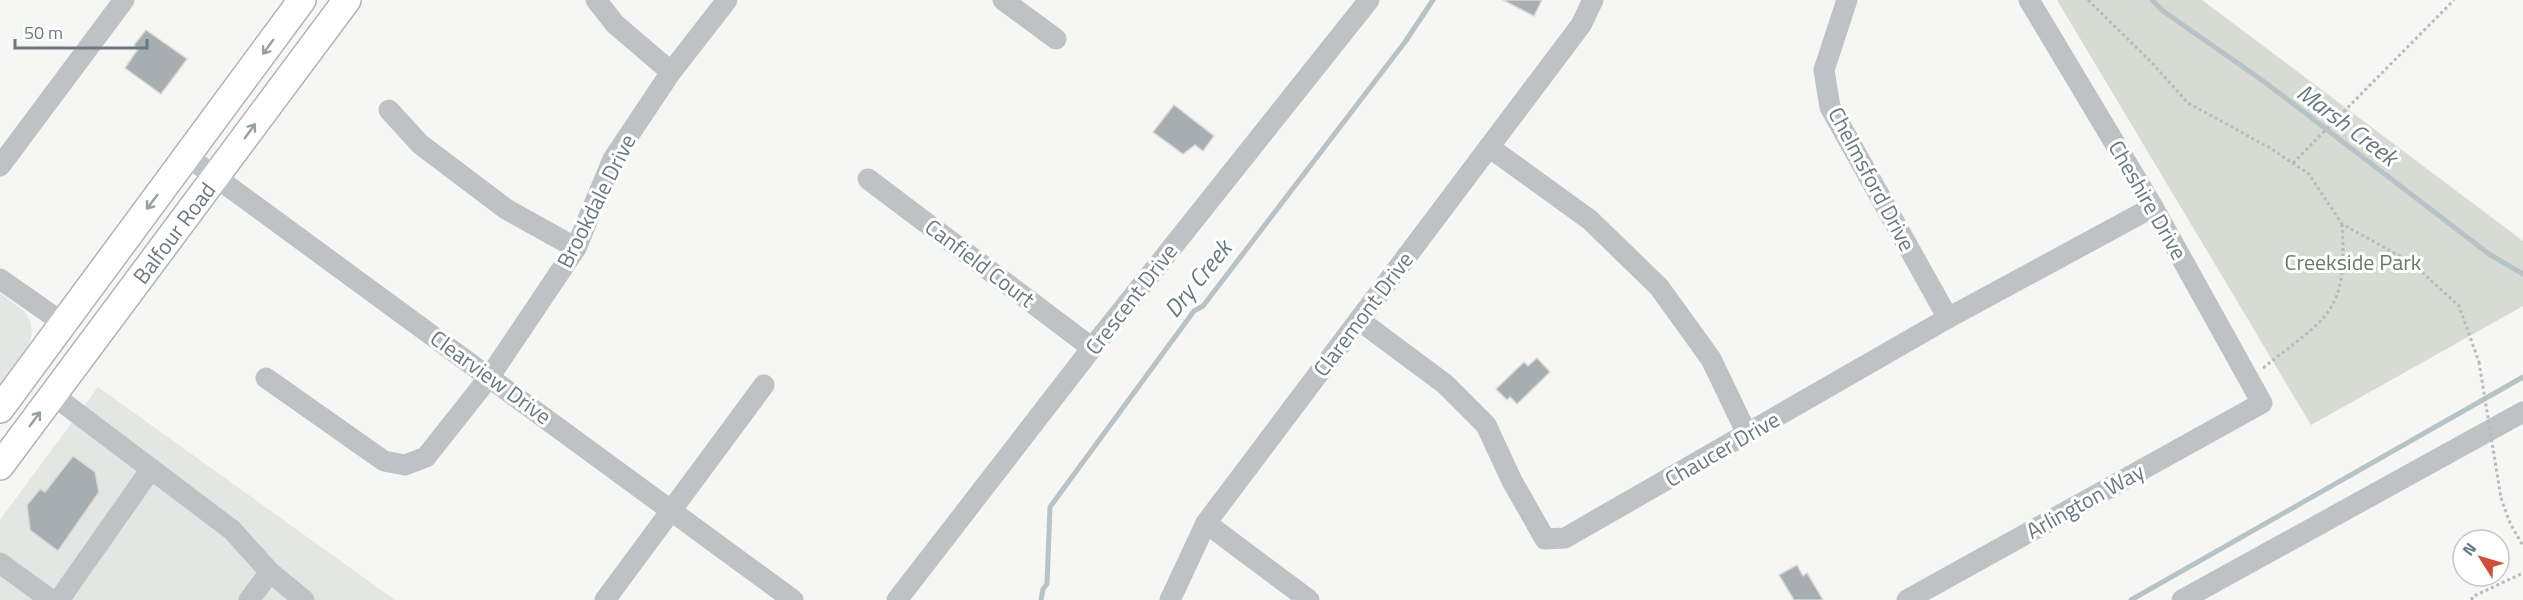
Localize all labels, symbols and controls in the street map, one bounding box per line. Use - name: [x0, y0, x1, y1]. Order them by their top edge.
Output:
- scale bar: [15, 12, 147, 50]
- text: 50 m: [24, 19, 63, 46]
- one-way arrow: [261, 39, 274, 55]
- water label: Marsh Creek: [2290, 74, 2408, 176]
- street label: Chelmsford Drive: [1820, 101, 1924, 257]
- one-way arrow: [244, 124, 256, 140]
- street label: Brookdale Drive: [548, 128, 644, 274]
- street label: Cheshire Drive: [2100, 134, 2196, 266]
- street label: Balfour Road: [124, 175, 224, 291]
- one-way arrow: [146, 194, 159, 210]
- street label: Canfield Court: [918, 210, 1042, 316]
- water label: Dry Creek: [1155, 229, 1242, 325]
- street label: Crescent Drive: [1076, 236, 1186, 362]
- street label: Claremont Drive: [1305, 244, 1421, 384]
- park label: Creekside Park: [2285, 245, 2422, 279]
- street label: Clearview Drive: [423, 321, 559, 433]
- street label: Chaucer Drive: [1658, 402, 1786, 496]
- one-way arrow: [29, 412, 41, 428]
- street label: Arlington Way: [2020, 454, 2151, 547]
- north arrow: [2451, 528, 2511, 588]
- text: N: [2456, 537, 2482, 561]

